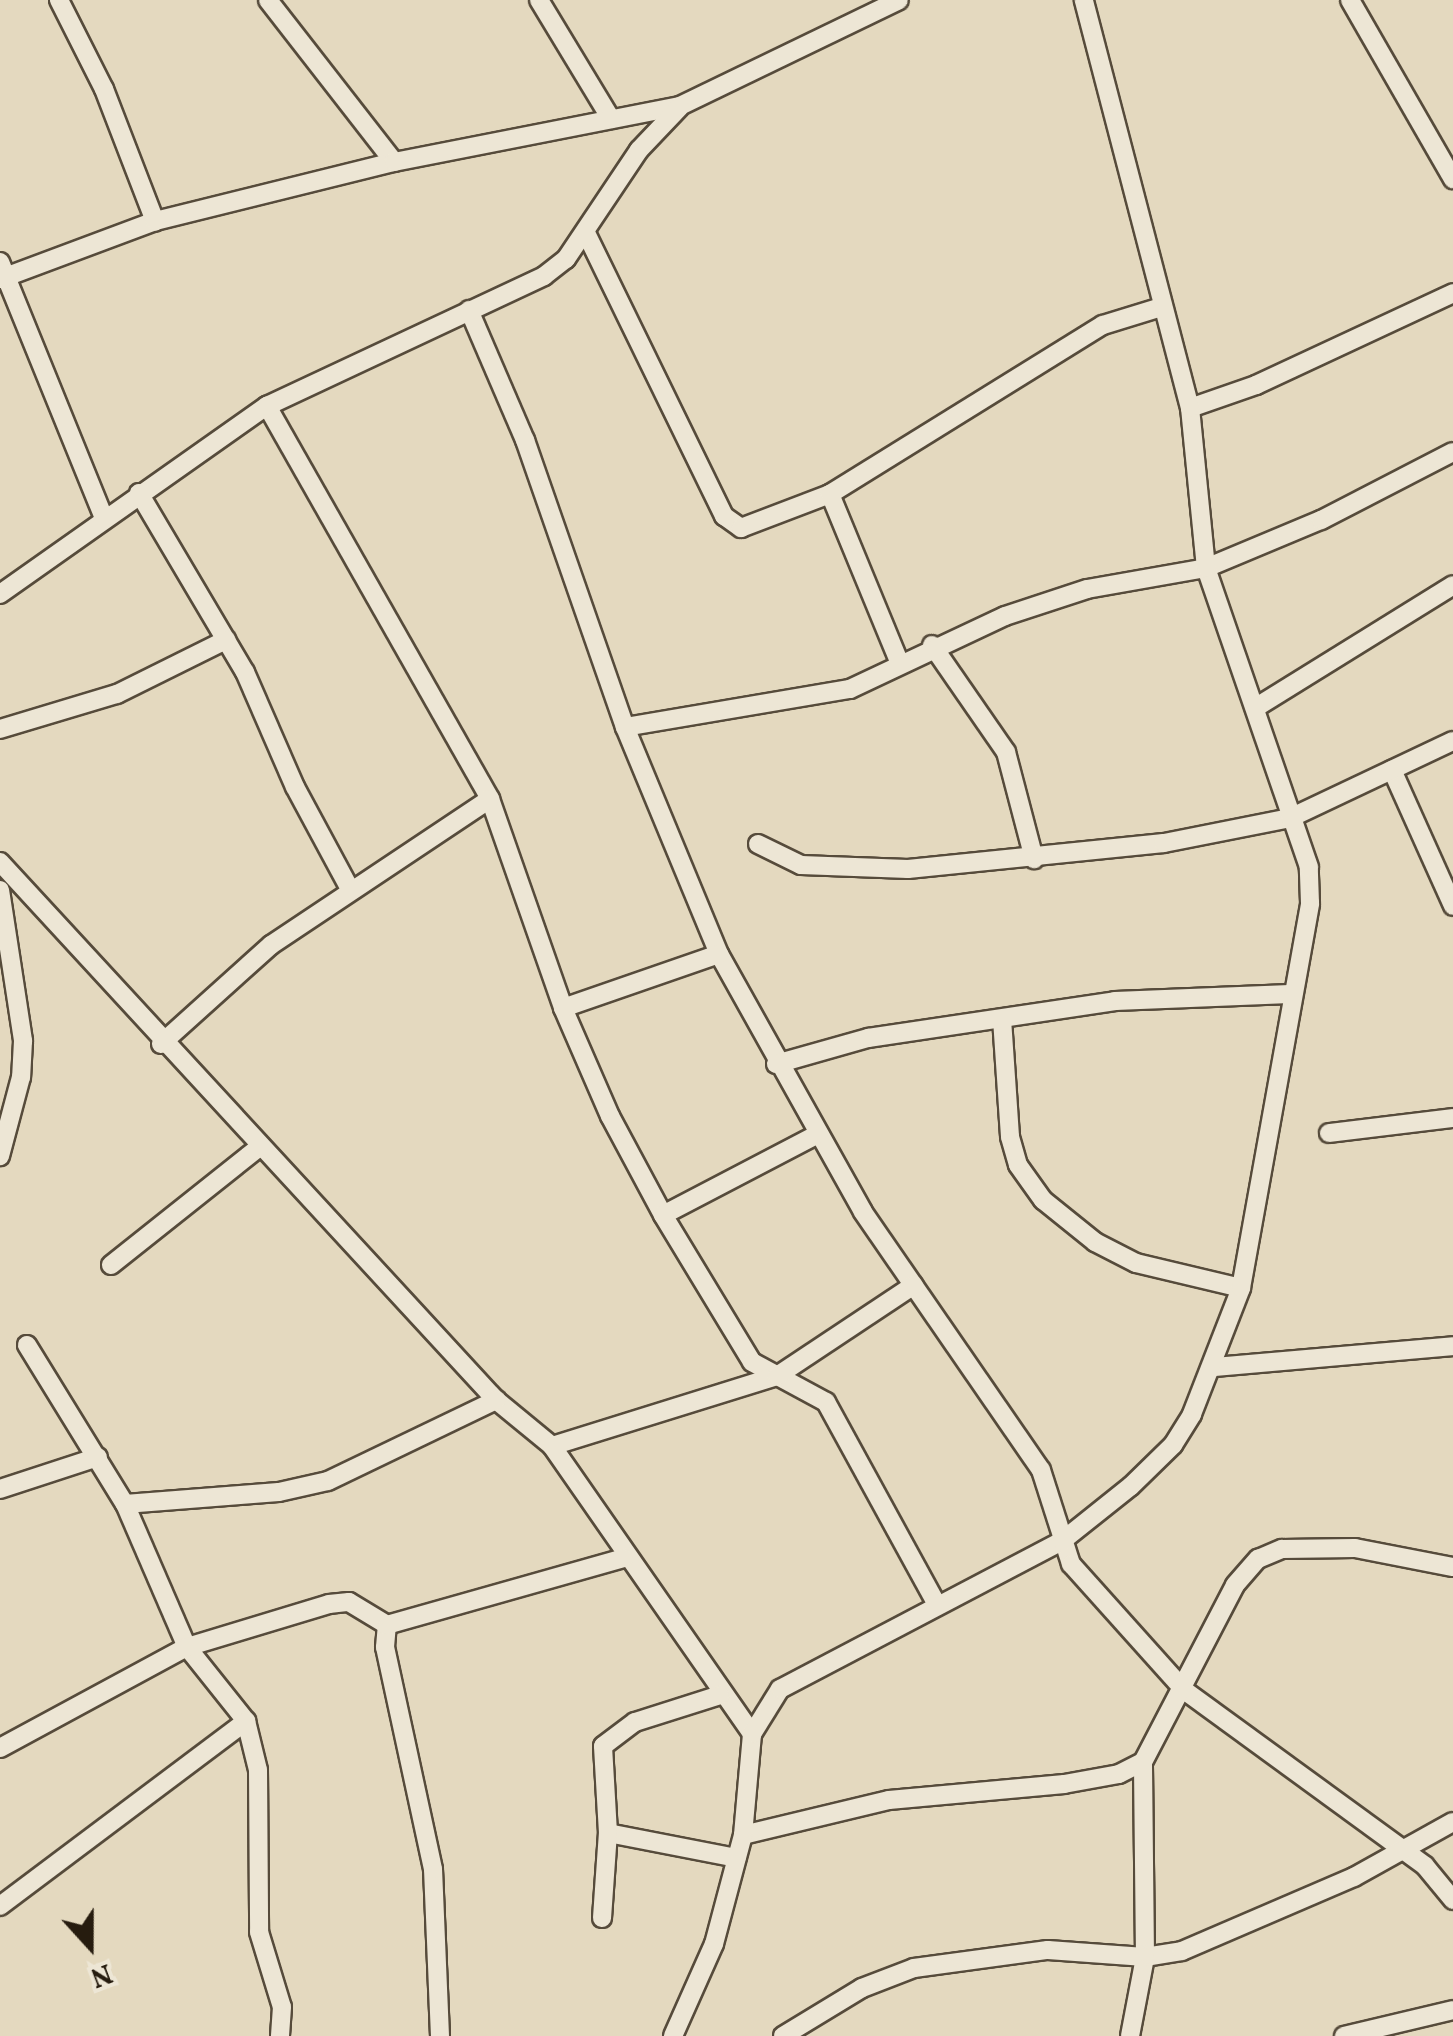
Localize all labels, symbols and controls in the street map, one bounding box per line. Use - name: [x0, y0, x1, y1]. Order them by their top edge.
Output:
- north arrow: [40, 1896, 140, 1996]
- text: N: [84, 1953, 117, 1996]

